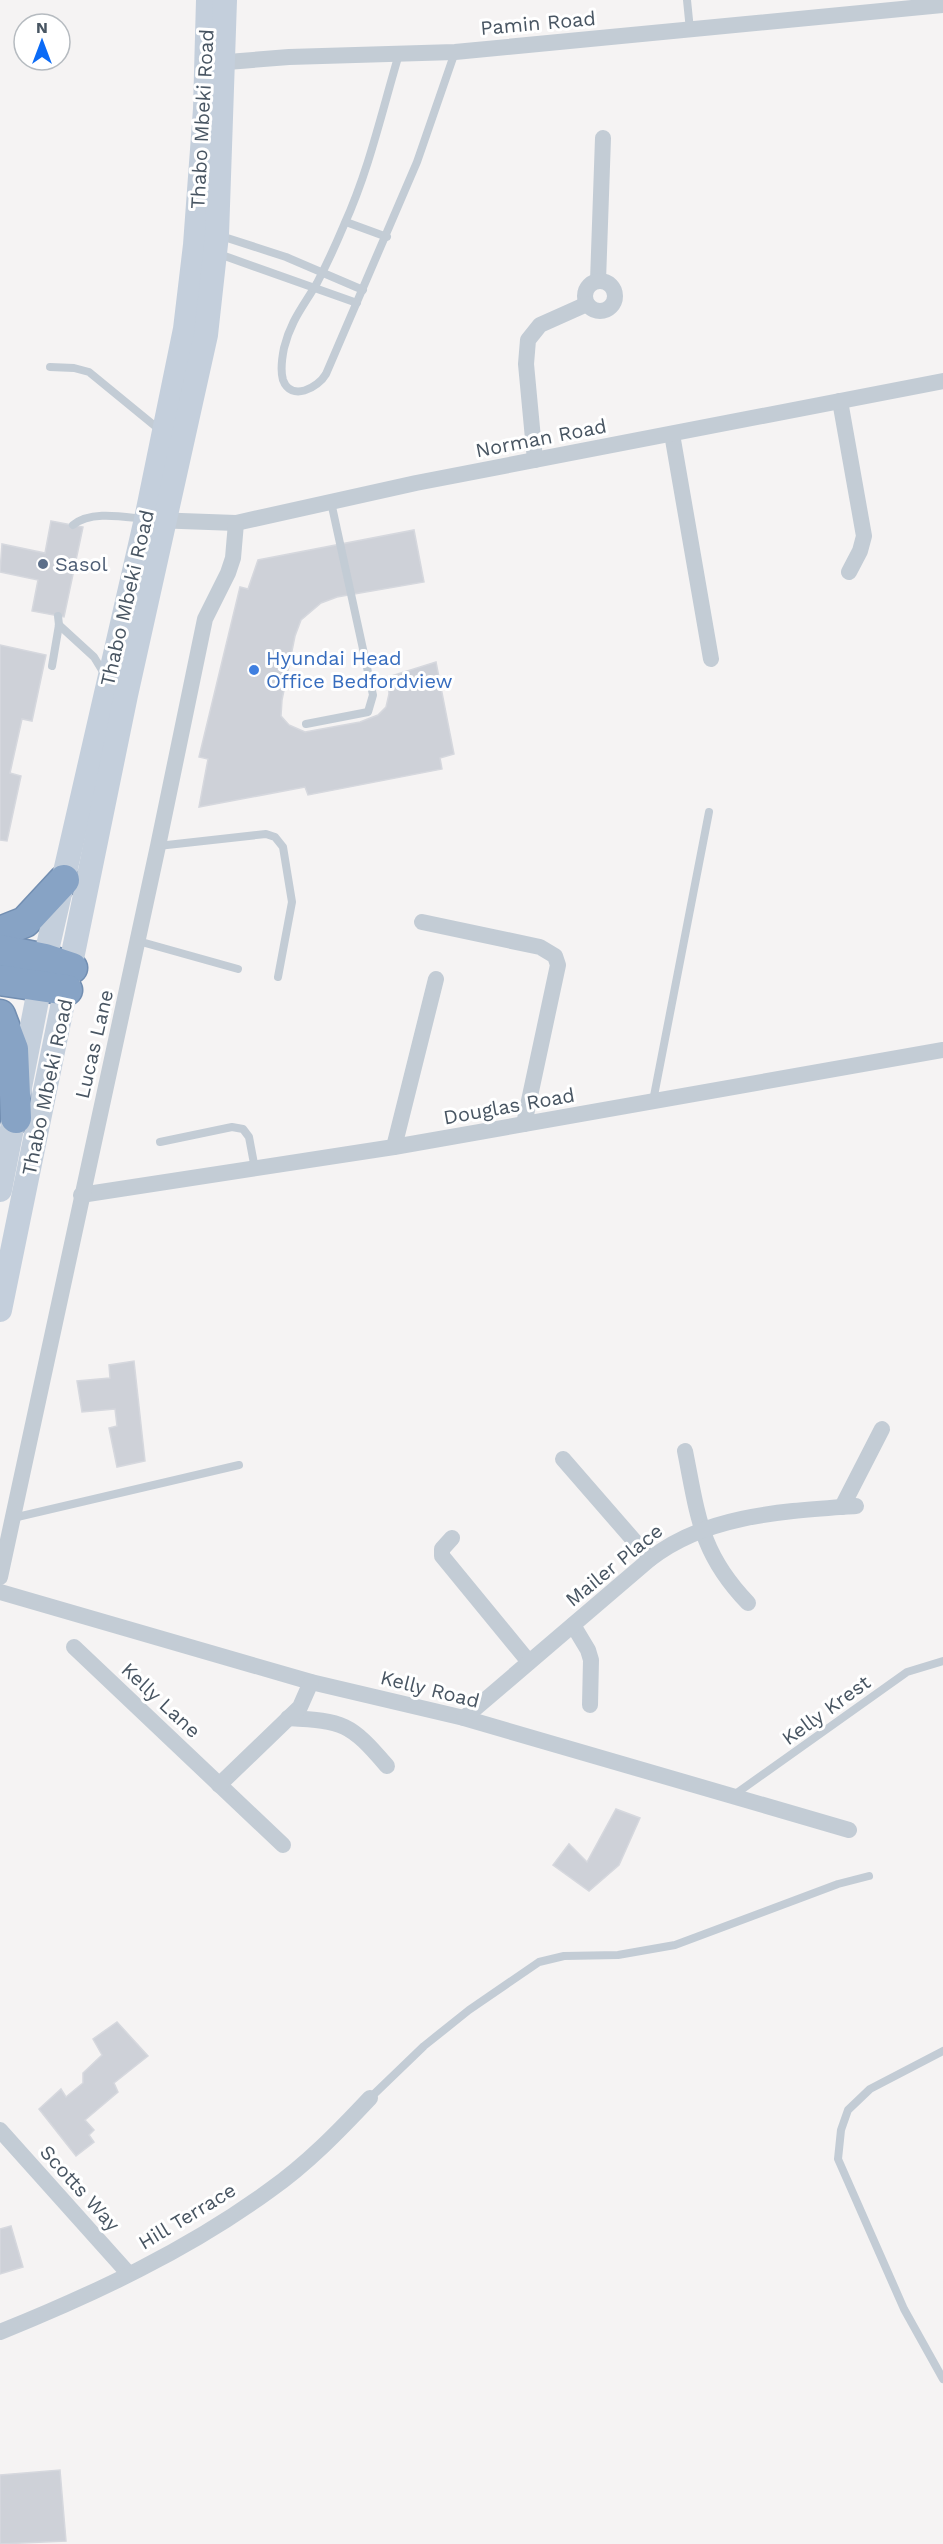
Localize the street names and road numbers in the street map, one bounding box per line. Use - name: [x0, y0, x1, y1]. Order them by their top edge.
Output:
- street label: Pamin Road: [479, 6, 597, 40]
- street label: Thabo Mbeki Road: [185, 28, 219, 210]
- street label: Norman Road: [473, 414, 609, 462]
- street label: Thabo Mbeki Road: [95, 508, 159, 688]
- street label: Lucas Lane: [70, 987, 118, 1101]
- street label: Thabo Mbeki Road: [17, 996, 77, 1178]
- street label: Douglas Road: [441, 1083, 577, 1129]
- street label: Mailer Place: [561, 1518, 667, 1612]
- street label: Kelly Lane: [116, 1657, 206, 1743]
- street label: Kelly Road: [378, 1665, 482, 1713]
- street label: Kelly Krest: [777, 1669, 875, 1750]
- street label: Scotts Way: [35, 2140, 125, 2237]
- street label: Hill Terrace: [134, 2178, 240, 2254]

